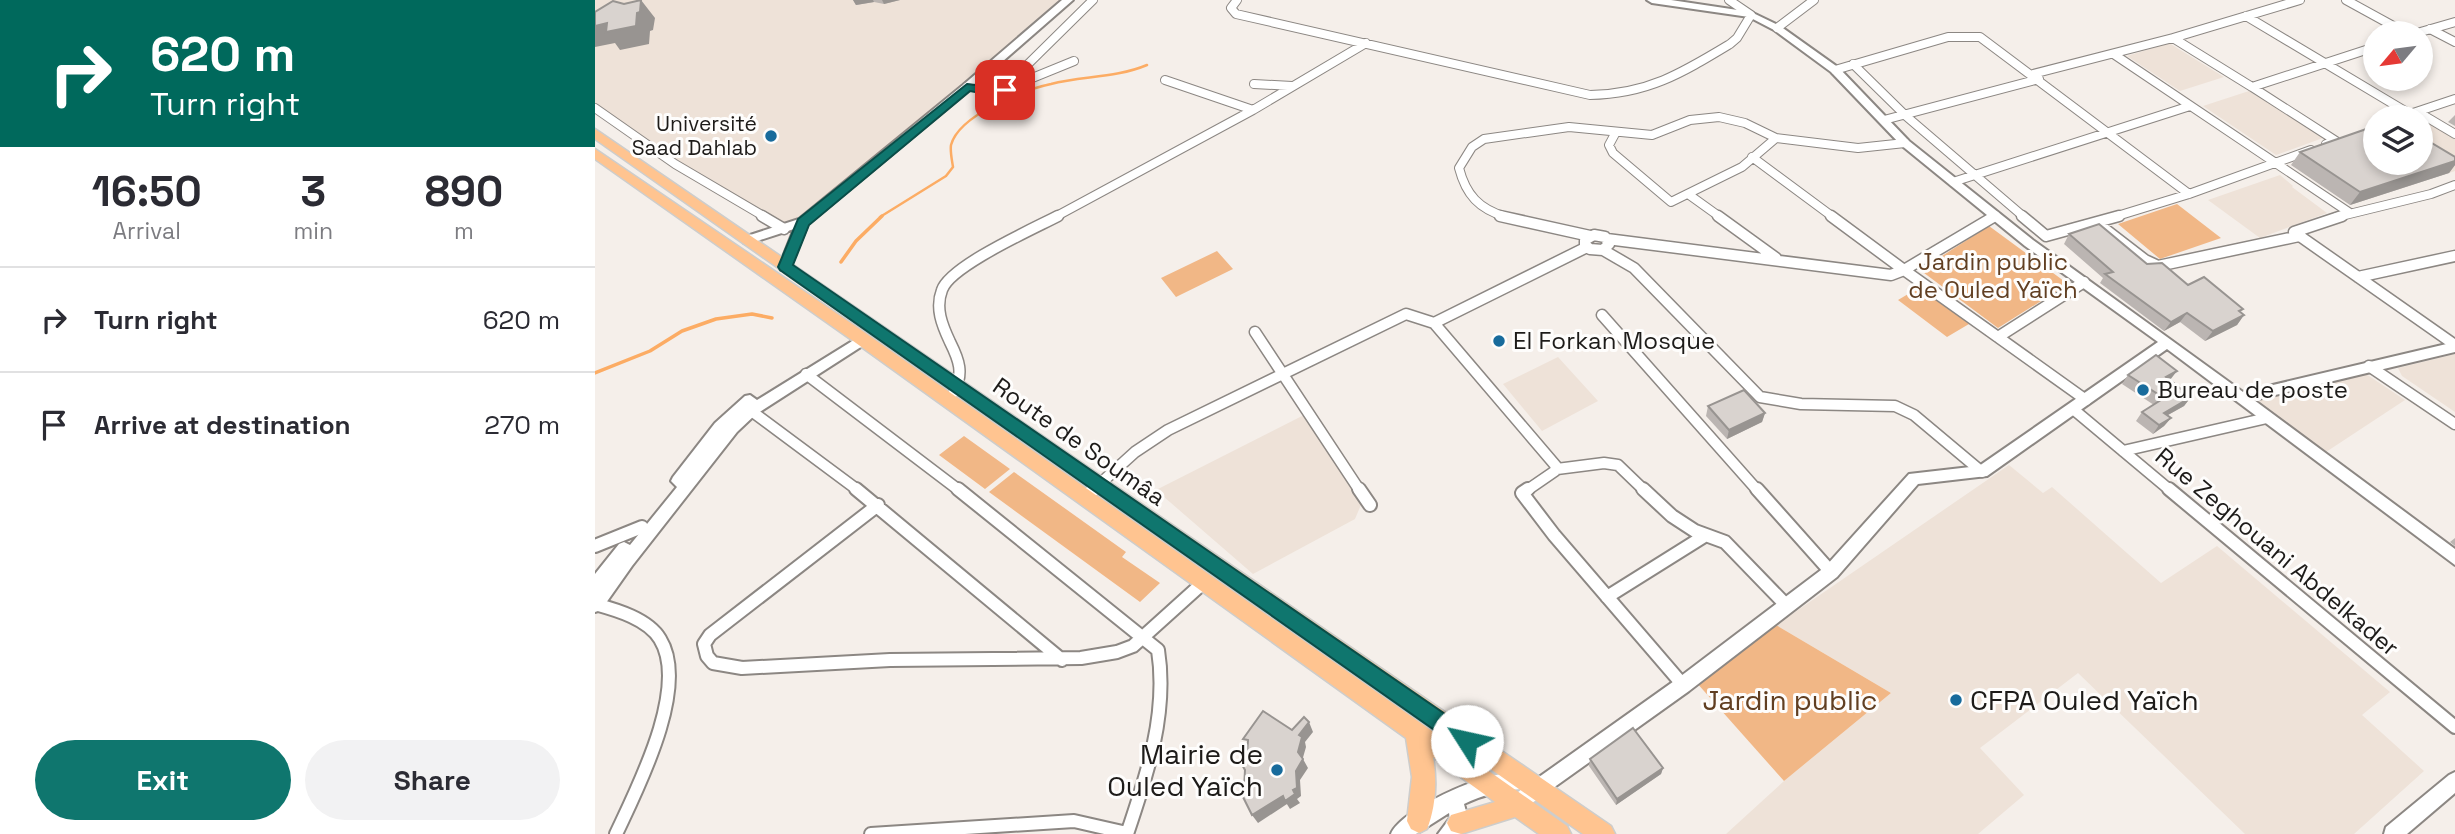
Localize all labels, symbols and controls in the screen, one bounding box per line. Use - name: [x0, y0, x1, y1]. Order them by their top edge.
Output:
- north arrow: [2363, 21, 2433, 91]
- map controls: [2363, 21, 2433, 175]
- text: 620 m: [150, 23, 295, 85]
- icon: right: [35, 28, 126, 119]
- pin: [975, 60, 1035, 120]
- icon: arrive: [986, 71, 1024, 109]
- text: Turn right: [150, 84, 300, 124]
- button: layers: [2363, 105, 2433, 175]
- place label: Université Saad Dahlab: [632, 110, 757, 161]
- marker: Université Saad Dahlab: [763, 128, 779, 144]
- text: 16:50: [92, 165, 202, 218]
- text: 3: [300, 165, 326, 218]
- text: 890: [425, 165, 503, 218]
- text: Arrival: [113, 216, 181, 246]
- text: min: [293, 216, 333, 246]
- text: m: [454, 216, 474, 246]
- park label: Jardin public de Ouled Yaïch: [1908, 246, 2078, 305]
- icon: right: [35, 301, 73, 339]
- text: Turn right: [94, 303, 218, 337]
- text: 620 m: [483, 303, 560, 337]
- place label: El Forkan Mosque: [1513, 325, 1715, 356]
- marker: El Forkan Mosque: [1491, 333, 1507, 349]
- street label: Route de Soumâa: [987, 370, 1172, 513]
- place label: Bureau de poste: [2157, 374, 2348, 405]
- marker: Bureau de poste: [2135, 382, 2151, 398]
- icon: arrive: [35, 406, 73, 444]
- text: Arrive at destination: [94, 408, 351, 442]
- text: 270 m: [484, 408, 560, 442]
- street label: Rue Zeghouani Abdelkader: [2149, 441, 2406, 663]
- park label: Jardin public: [1703, 682, 1878, 718]
- place label: CFPA Ouled Yaïch: [1970, 682, 2199, 718]
- marker: CFPA Ouled Yaïch: [1948, 692, 1964, 708]
- position arrow: [1430, 704, 1504, 778]
- place label: Mairie de Ouled Yaïch: [1107, 736, 1263, 804]
- button: Exit: [35, 740, 291, 820]
- button: Share: [305, 740, 560, 820]
- marker: Mairie de Ouled Yaïch: [1269, 762, 1285, 778]

